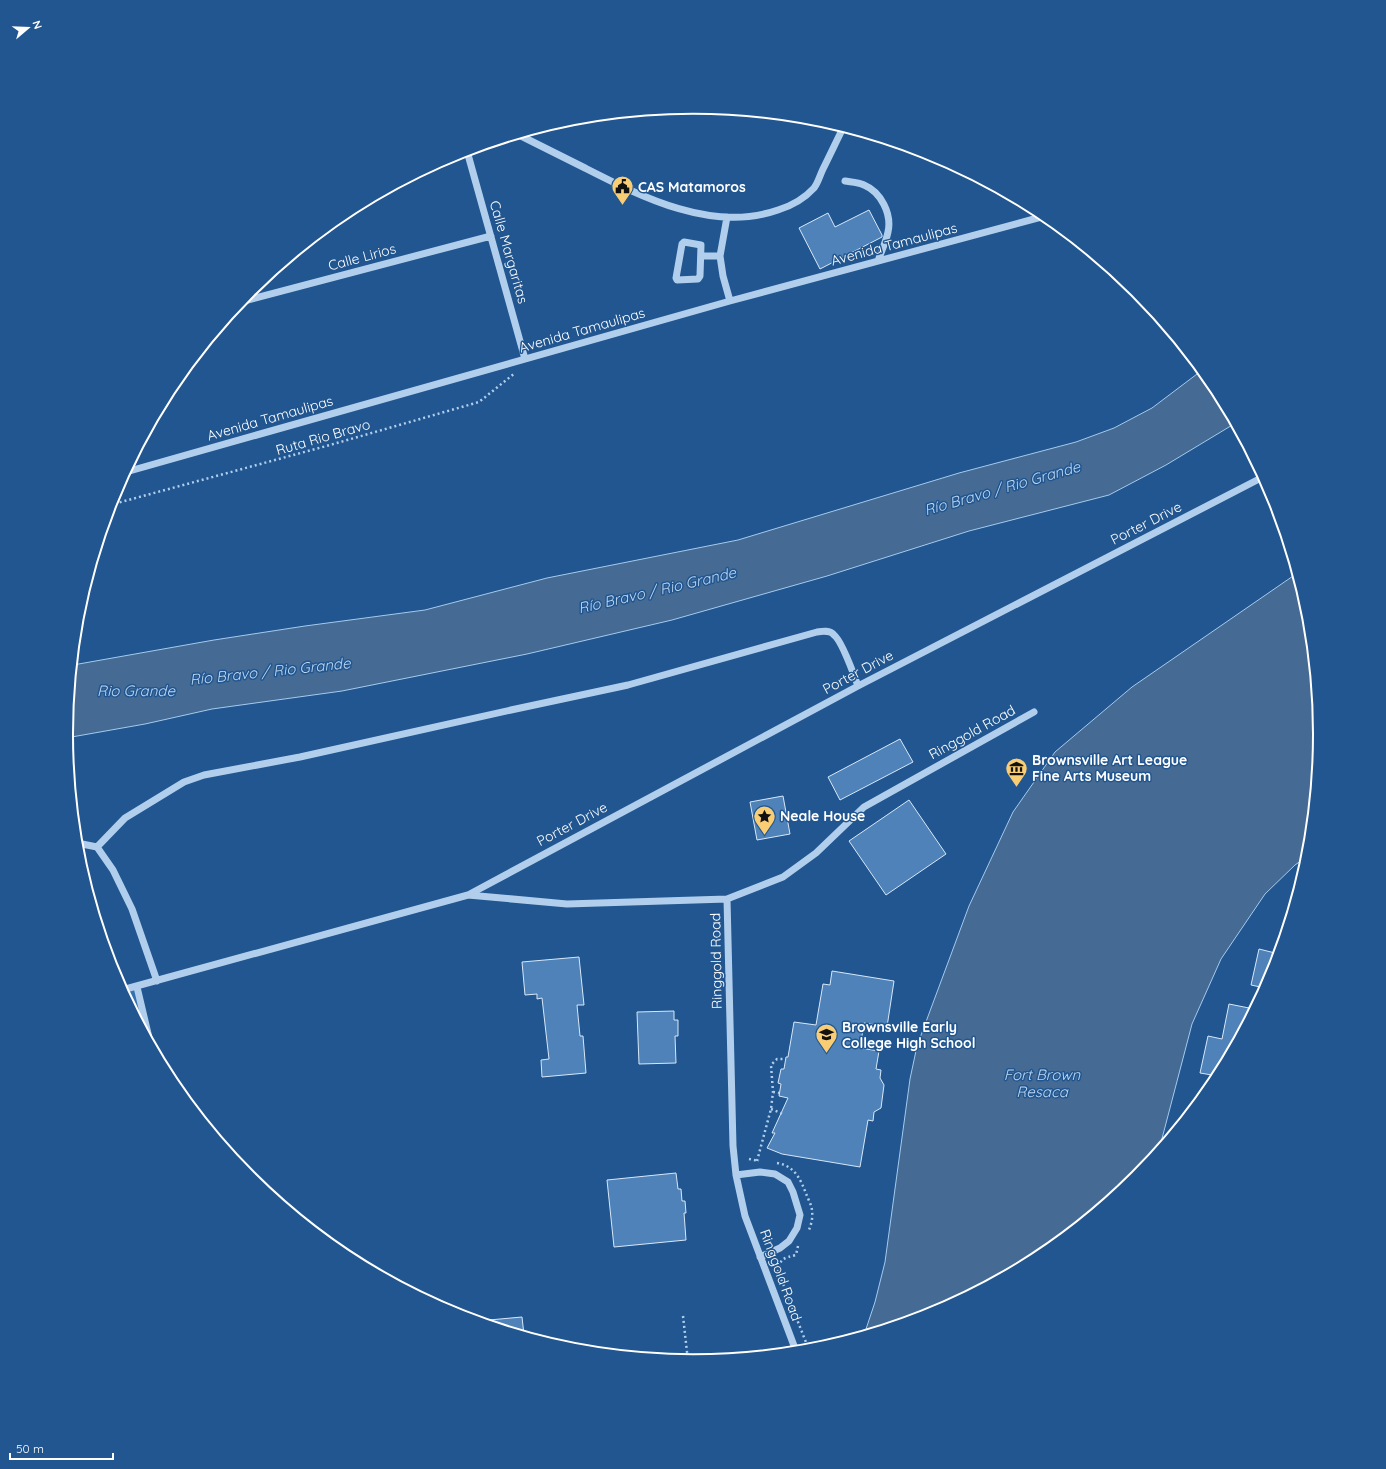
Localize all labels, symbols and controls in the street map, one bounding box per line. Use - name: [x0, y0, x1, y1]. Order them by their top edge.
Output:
- north arrow: [8, 8, 48, 48]
- text: N: [30, 19, 45, 31]
- public building icon: CAS Matamoros: [609, 174, 635, 207]
- place label: CAS Matamoros: [638, 178, 746, 196]
- street label: Calle Margaritas: [486, 198, 532, 306]
- street label: Avenida Tamaulipas: [829, 218, 959, 270]
- street label: Calle Lirios: [326, 239, 398, 275]
- street label: Avenida Tamaulipas: [517, 303, 647, 357]
- street label: Avenida Tamaulipas: [205, 391, 335, 445]
- street label: Ruta Rio Bravo: [274, 415, 372, 459]
- water label: Río Bravo / Rio Grande: [922, 456, 1083, 519]
- street label: Porter Drive: [1107, 497, 1185, 549]
- water label: Río Bravo / Rio Grande: [576, 562, 738, 617]
- street label: Porter Drive: [820, 646, 897, 698]
- water label: Río Bravo / Rio Grande: [189, 653, 352, 689]
- water label: Rio Grande: [97, 681, 175, 700]
- street label: Ringgold Road: [926, 701, 1018, 763]
- place label: Brownsville Art League Fine Arts Museum: [1032, 751, 1187, 785]
- museum icon: Brownsville Art League Fine Arts Museum: [1003, 755, 1029, 788]
- street label: Porter Drive: [534, 798, 611, 850]
- place icon: Neale House: [751, 803, 777, 836]
- place label: Neale House: [780, 807, 865, 825]
- street label: Ringgold Road: [706, 913, 726, 1009]
- place label: Brownsville Early College High School: [842, 1018, 975, 1052]
- school or university icon: Brownsville Early College High School: [814, 1022, 840, 1055]
- water label: Fort Brown Resaca: [1004, 1065, 1081, 1101]
- street label: Ringgold Road: [756, 1227, 806, 1323]
- scale bar: [10, 1435, 113, 1461]
- text: 50 m: [16, 1441, 44, 1456]

